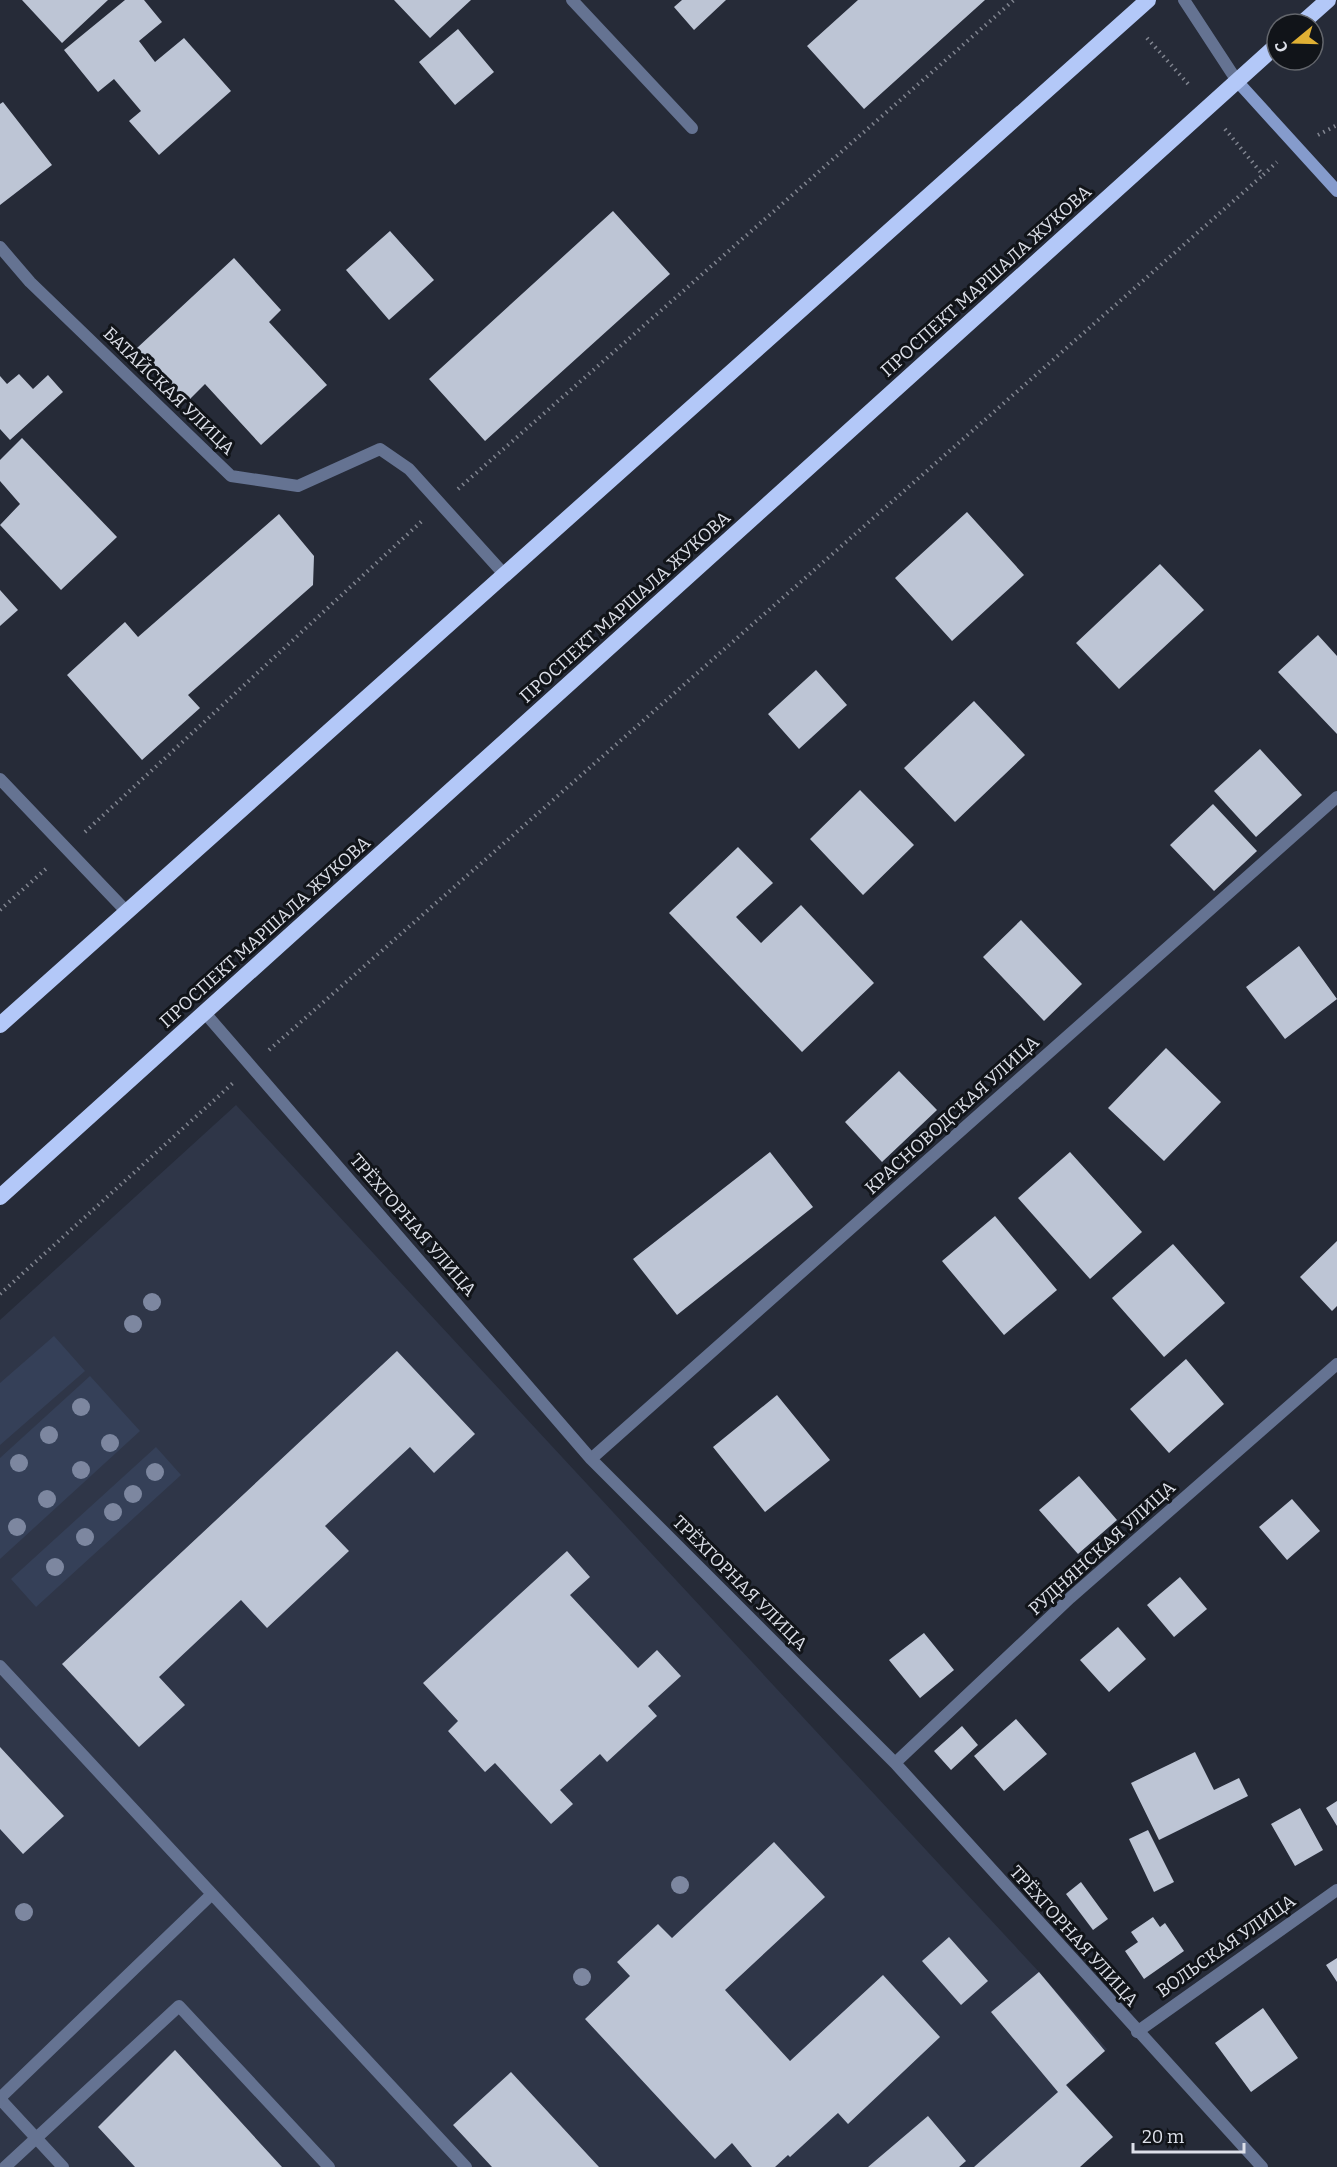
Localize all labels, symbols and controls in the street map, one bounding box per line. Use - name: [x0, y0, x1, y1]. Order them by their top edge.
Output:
- north arrow: [1265, 12, 1325, 72]
- text: С: [1271, 39, 1292, 55]
- street label: ПРОСПЕКТ МАРШАЛА ЖУКОВА: [876, 180, 1096, 381]
- street label: БАТАЙСКАЯ УЛИЦА: [99, 323, 239, 460]
- street label: ПРОСПЕКТ МАРШАЛА ЖУКОВА: [515, 506, 735, 707]
- street label: ПРОСПЕКТ МАРШАЛА ЖУКОВА: [155, 831, 375, 1032]
- street label: КРАСНОВОДСКАЯ УЛИЦА: [860, 1031, 1044, 1199]
- street label: ТРЁХГОРНАЯ УЛИЦА: [345, 1149, 481, 1301]
- street label: РУДНЯНСКАЯ УЛИЦА: [1024, 1476, 1180, 1620]
- street label: ТРЁХГОРНАЯ УЛИЦА: [668, 1511, 812, 1655]
- street label: ТРЁХГОРНАЯ УЛИЦА: [1005, 1861, 1143, 2011]
- street label: ВОЛЬСКАЯ УЛИЦА: [1152, 1890, 1300, 2002]
- scale bar: [1133, 2116, 1244, 2154]
- text: 20 m: [1142, 2126, 1184, 2148]

